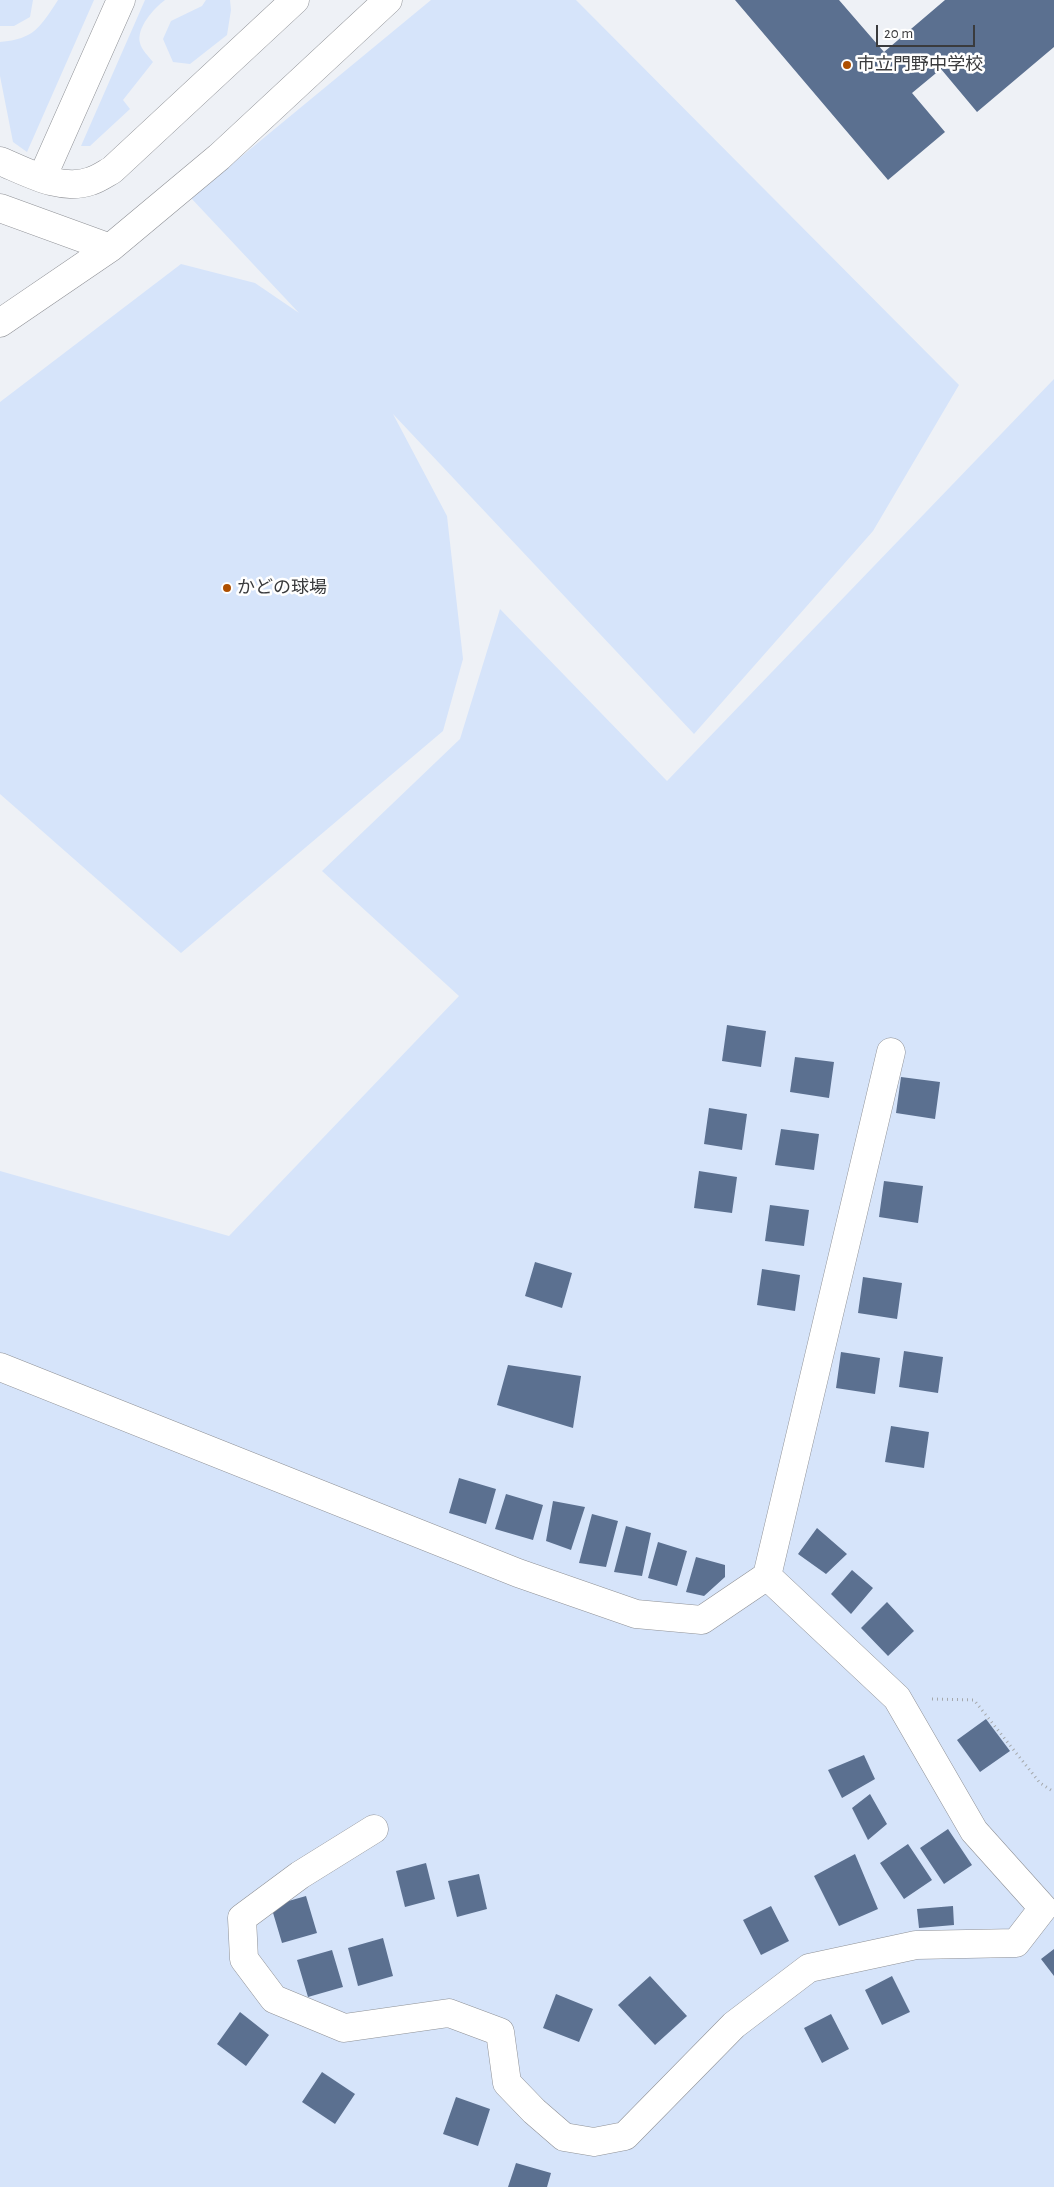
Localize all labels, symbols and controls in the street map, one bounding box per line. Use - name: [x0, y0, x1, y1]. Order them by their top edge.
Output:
- scale bar: [879, 15, 978, 47]
- text: 20 m: [884, 26, 913, 41]
- place label: 市立門野中学校: [857, 54, 983, 76]
- marker: 市立門野中学校: [841, 59, 853, 71]
- place label: かどの球場: [237, 577, 327, 599]
- marker: かどの球場: [221, 582, 233, 594]

